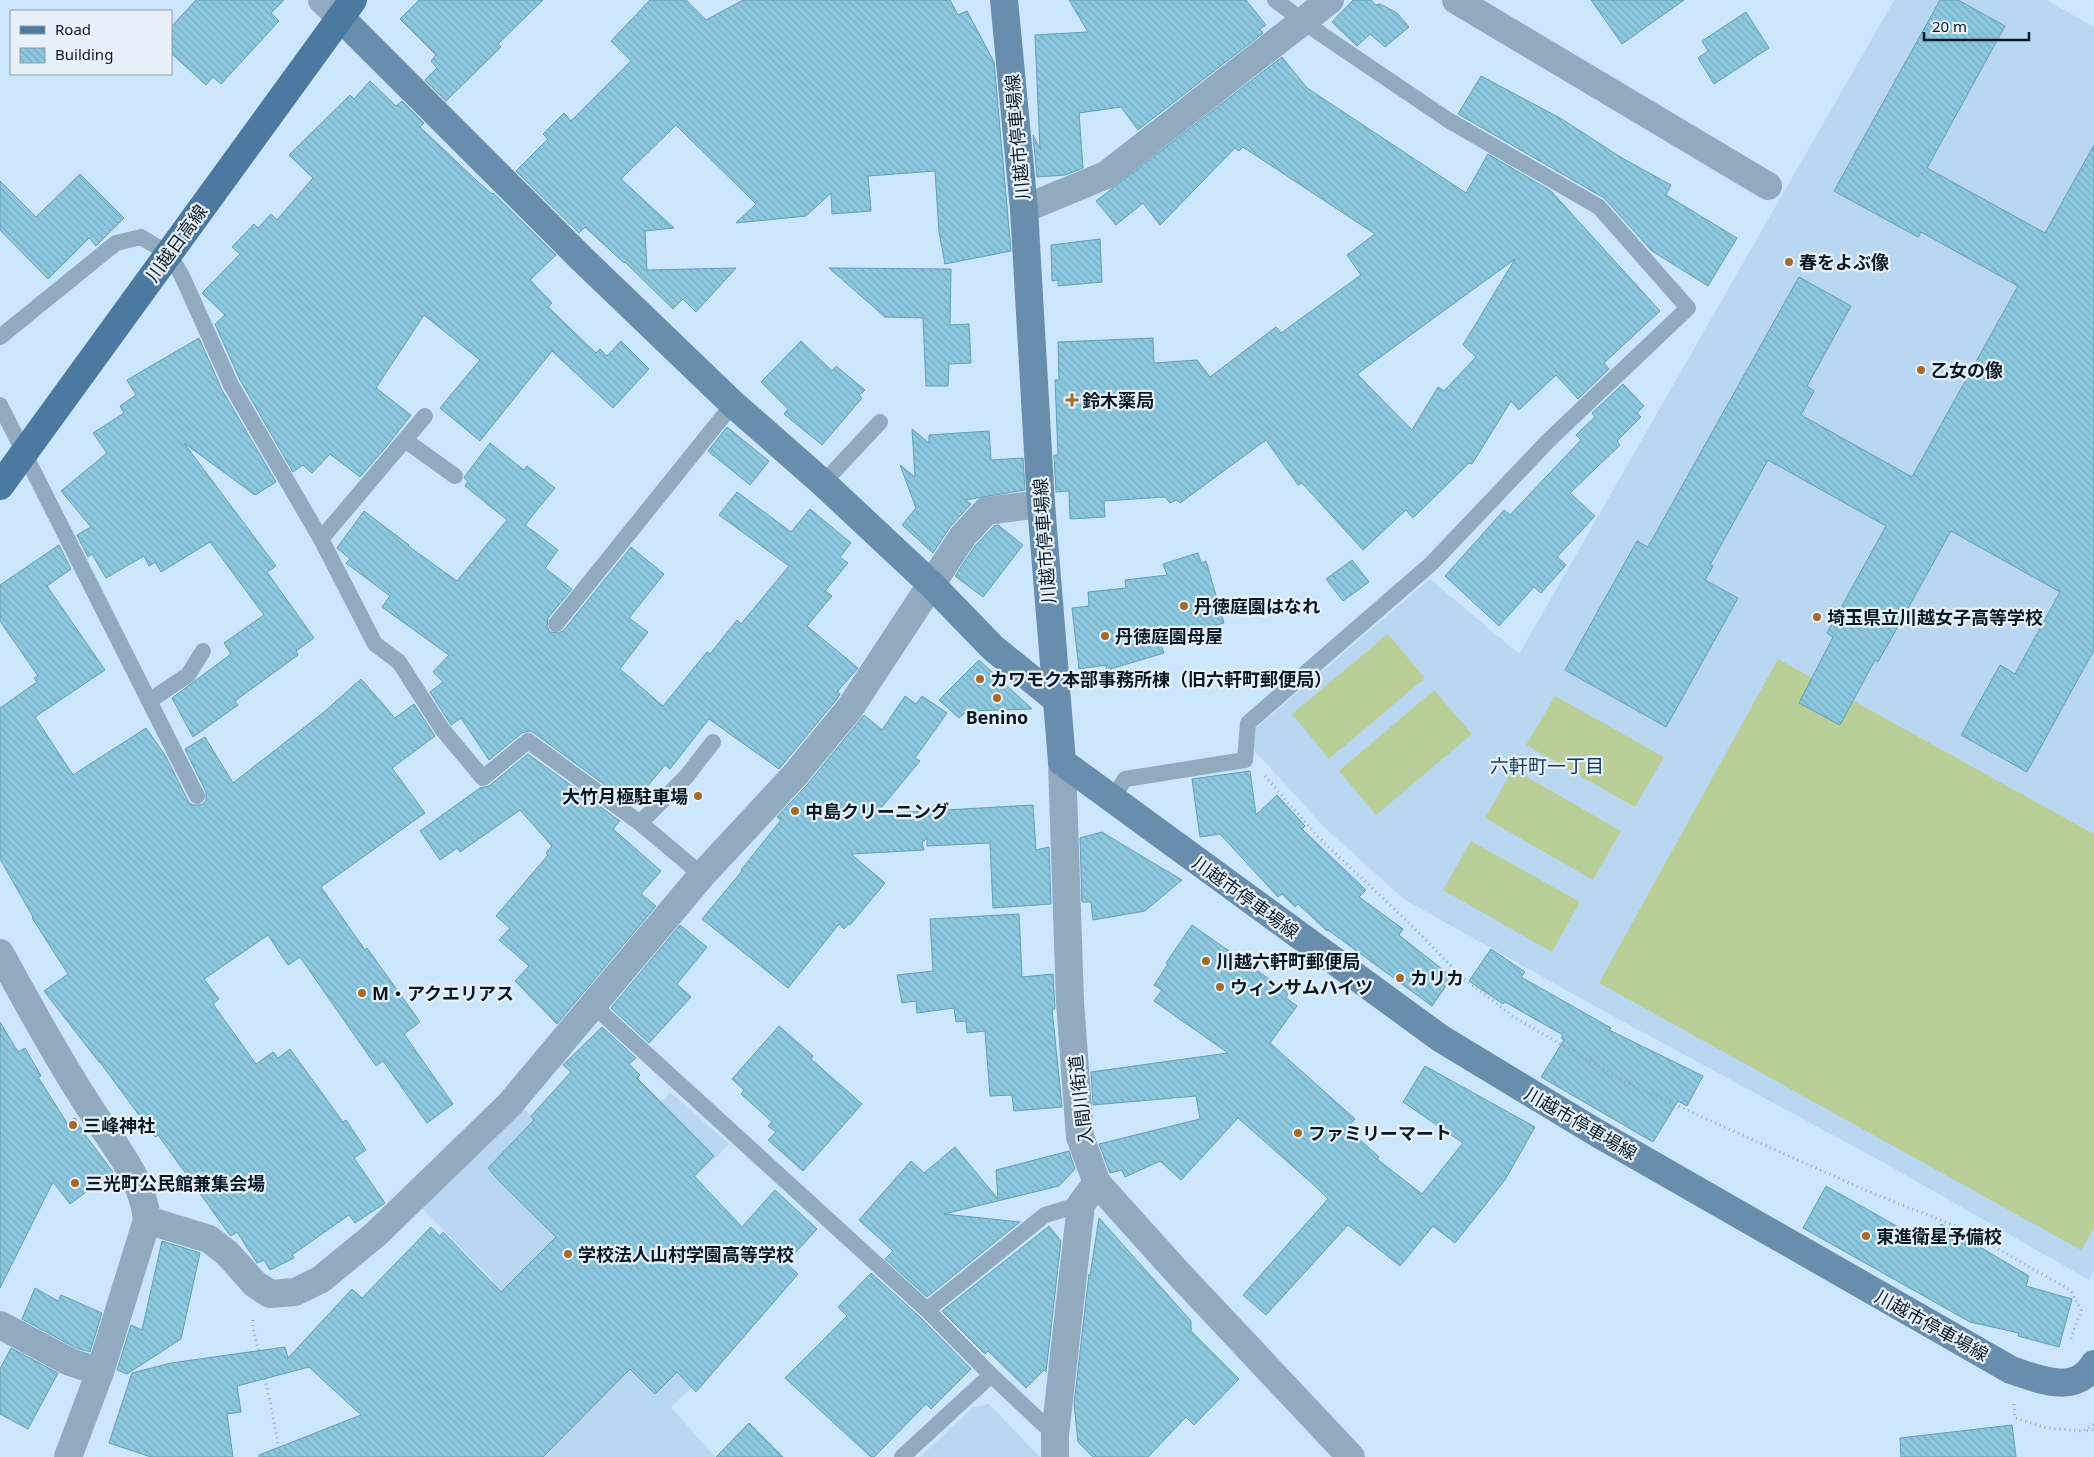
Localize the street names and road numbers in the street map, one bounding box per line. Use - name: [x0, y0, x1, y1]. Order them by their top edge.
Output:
- street label: 川越市停車場線: [1000, 73, 1034, 201]
- street label: 川越日高線: [140, 200, 212, 286]
- street label: 川越市停車場線: [1028, 477, 1060, 605]
- street label: 川越市停車場線: [1188, 850, 1304, 944]
- street label: 入間川街道: [1063, 1054, 1097, 1146]
- street label: 川越市停車場線: [1520, 1081, 1642, 1165]
- street label: 川越市停車場線: [1871, 1284, 1993, 1366]

